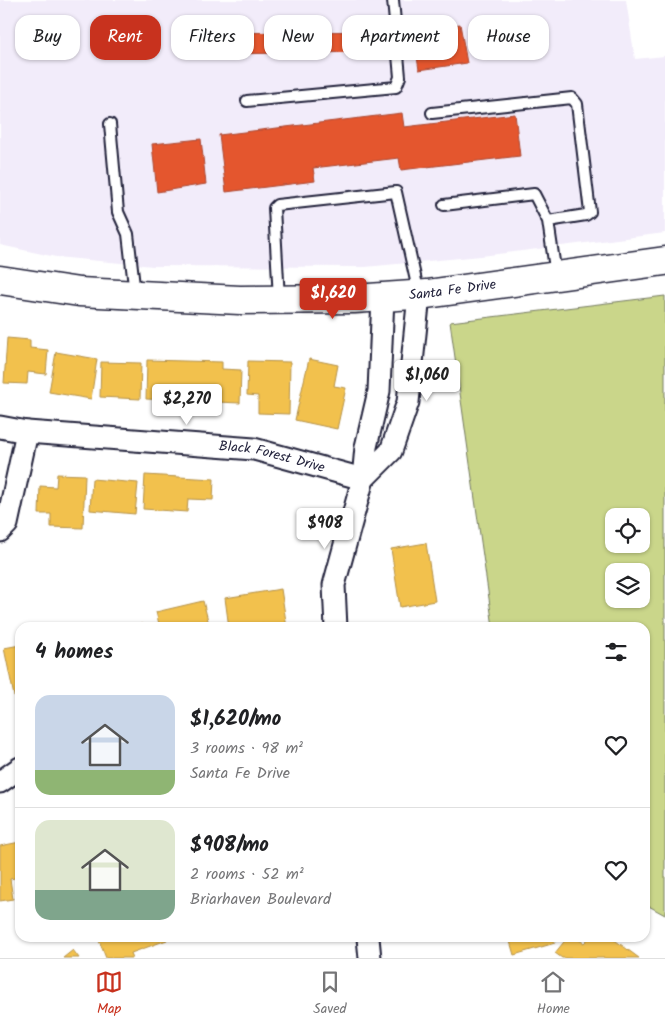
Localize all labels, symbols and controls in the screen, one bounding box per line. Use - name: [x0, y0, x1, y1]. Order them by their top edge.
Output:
- chip: Buy: [15, 15, 80, 60]
- chip: Rent: [90, 15, 161, 60]
- chip: Filters: [171, 15, 254, 60]
- chip: New: [264, 15, 332, 60]
- chip: Apartment: [342, 15, 458, 60]
- chip: House: [468, 15, 549, 60]
- street label: Santa Fe Drive: [408, 273, 498, 306]
- pin: $1,620: [292, 278, 374, 320]
- text: $1,620: [311, 281, 355, 306]
- pin: $1,060: [386, 360, 468, 402]
- text: $1,060: [405, 363, 449, 388]
- pin: $2,270: [146, 384, 228, 426]
- text: $2,270: [163, 387, 211, 412]
- street label: Black Forest Drive: [218, 435, 328, 479]
- pin: $908: [295, 508, 355, 550]
- map controls: [605, 508, 650, 608]
- button: locate: [605, 508, 650, 553]
- text: $908: [307, 511, 343, 536]
- button: layers: [605, 563, 650, 608]
- text: 4 homes: [35, 636, 113, 669]
- icon: filters: [602, 638, 630, 666]
- text: $1,620/mo: [190, 703, 281, 736]
- icon: home: [75, 715, 135, 775]
- icon: heart: [602, 731, 630, 759]
- text: 3 rooms · 98 m²: [190, 736, 303, 761]
- text: Santa Fe Drive: [190, 761, 290, 786]
- text: $908/mo: [190, 829, 269, 862]
- icon: home: [75, 840, 135, 900]
- icon: heart: [602, 856, 630, 884]
- text: 2 rooms · 52 m²: [190, 862, 304, 887]
- text: Briarhaven Boulevard: [190, 887, 331, 912]
- tab: Map: [95, 968, 123, 1020]
- tab: Saved: [313, 968, 347, 1020]
- tab: Home: [537, 968, 570, 1020]

